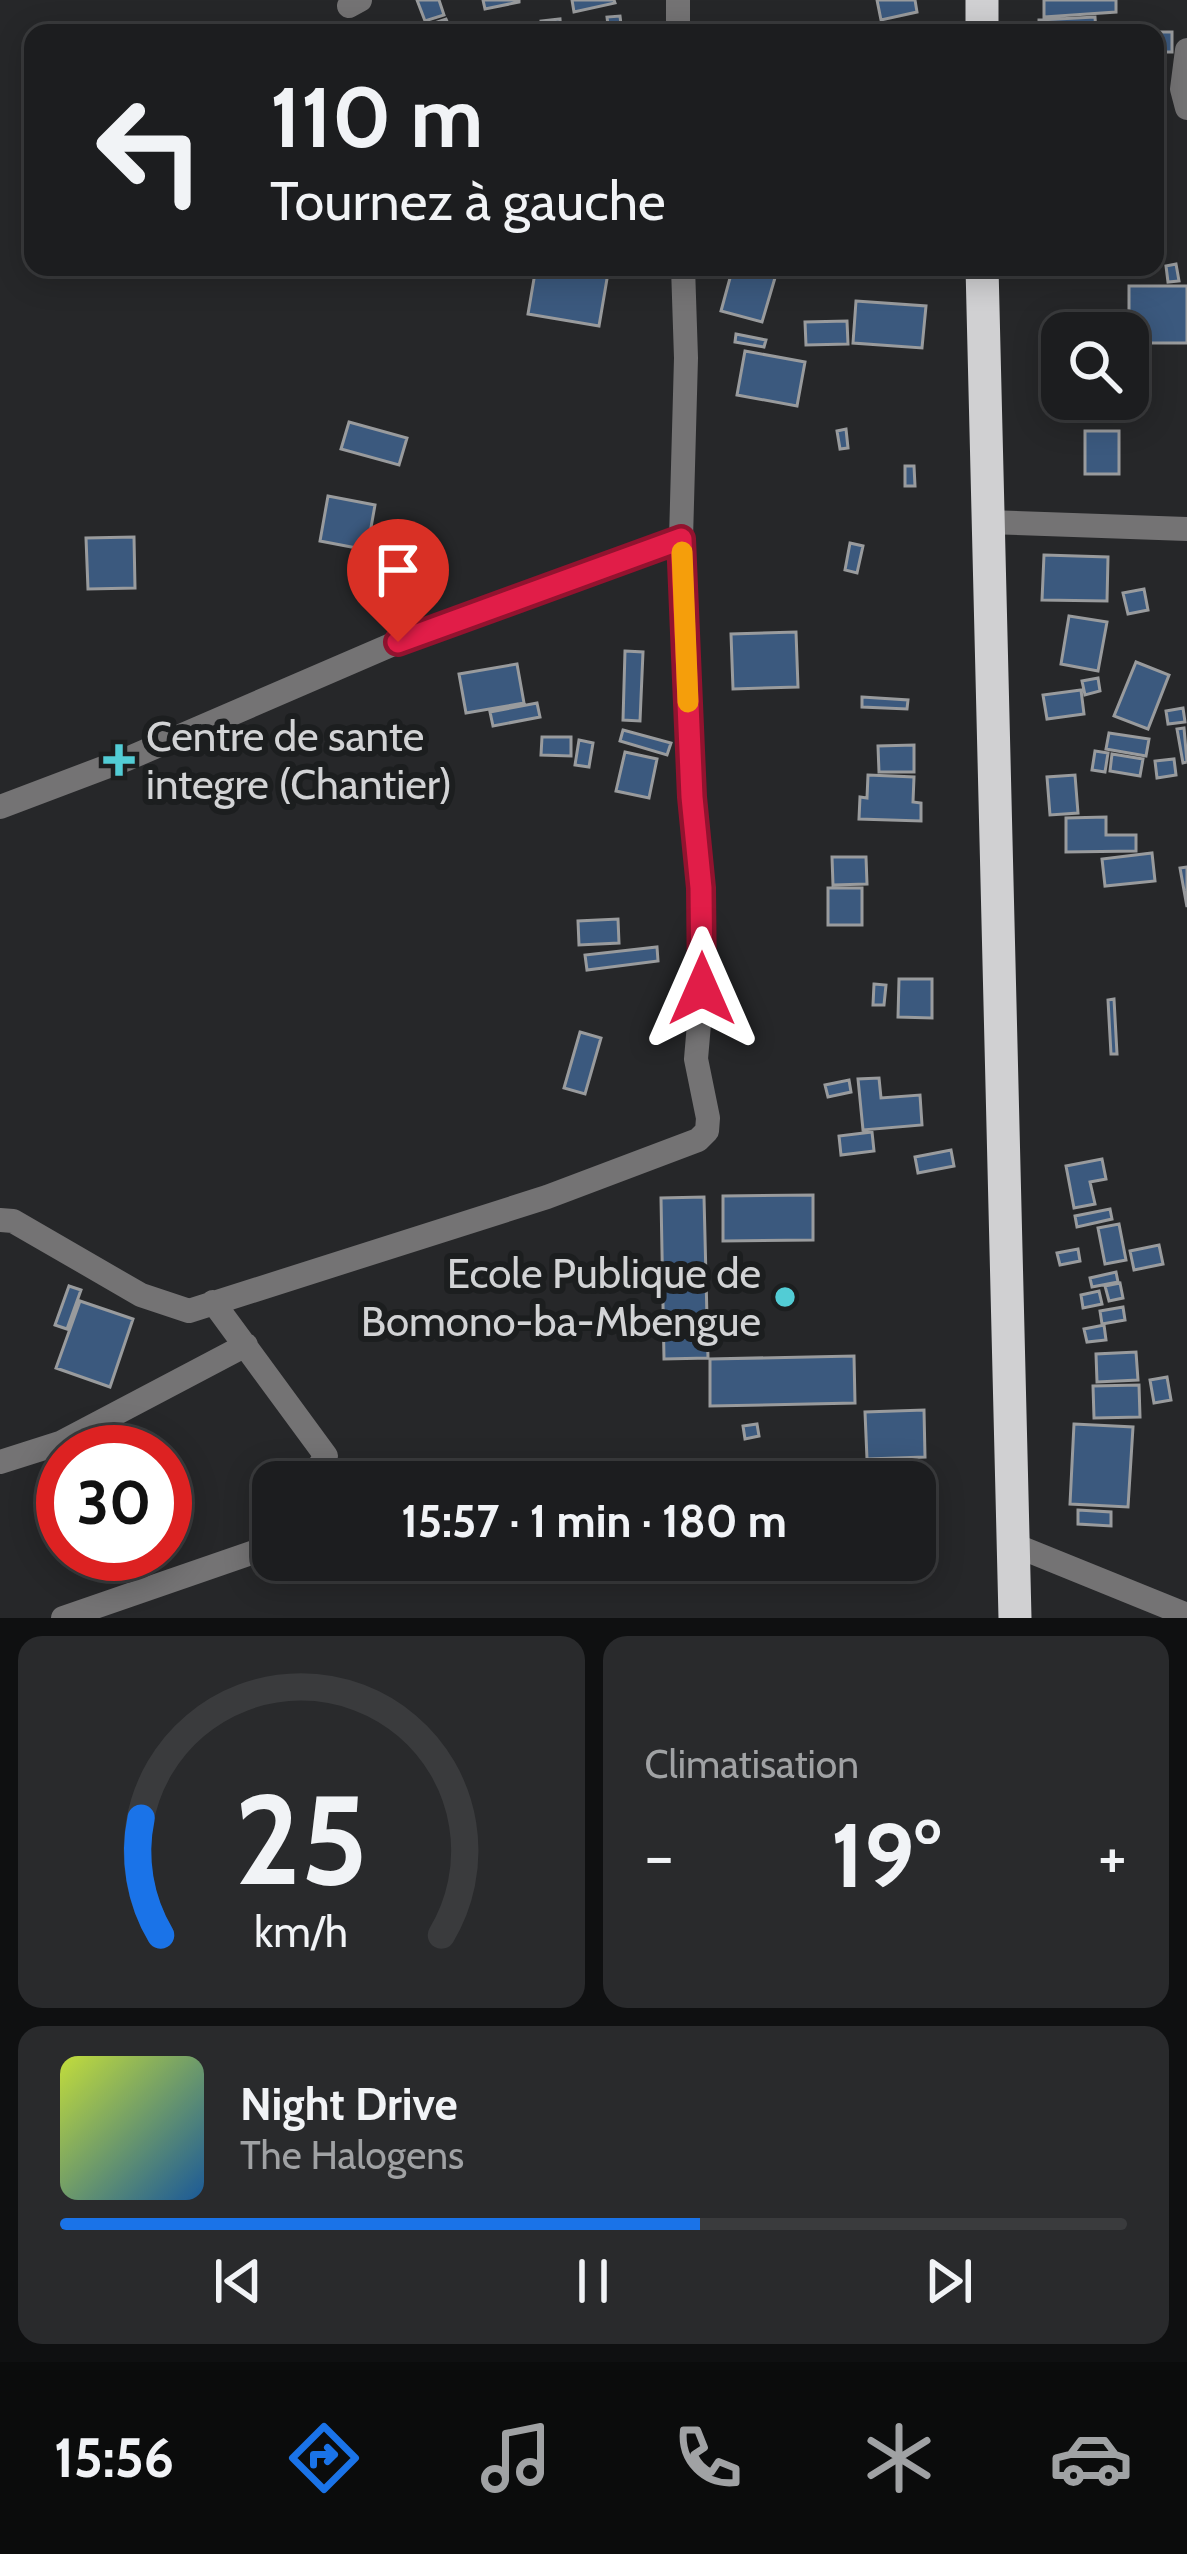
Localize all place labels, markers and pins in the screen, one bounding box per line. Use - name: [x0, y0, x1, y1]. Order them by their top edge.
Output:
- pin: [347, 519, 449, 642]
- place label: Centre de sante integre (Chantier): [146, 710, 452, 810]
- marker: Centre de sante integre (Chantier): [103, 744, 135, 776]
- place label: Ecole Publique de Bomono-ba-Mbengue: [361, 1247, 761, 1347]
- marker: Ecole Publique de Bomono-ba-Mbengue: [772, 1284, 798, 1310]

